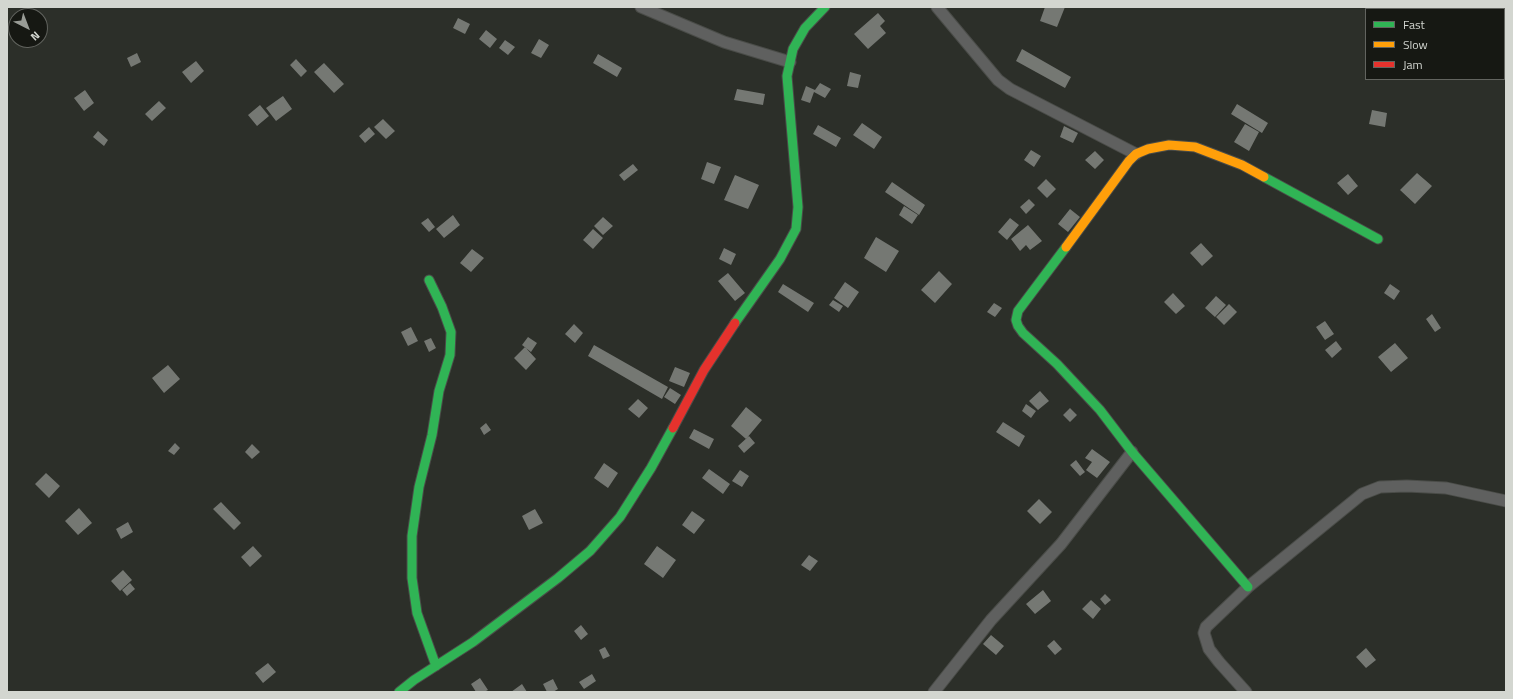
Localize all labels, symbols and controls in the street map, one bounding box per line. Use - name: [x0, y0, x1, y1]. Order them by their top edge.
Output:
- north arrow: [8, 8, 48, 48]
- legend: [1365, 8, 1505, 80]
- text: Fast: [1403, 15, 1425, 34]
- text: N: [27, 28, 44, 45]
- text: Slow: [1403, 35, 1428, 54]
- text: Jam: [1403, 55, 1423, 74]

